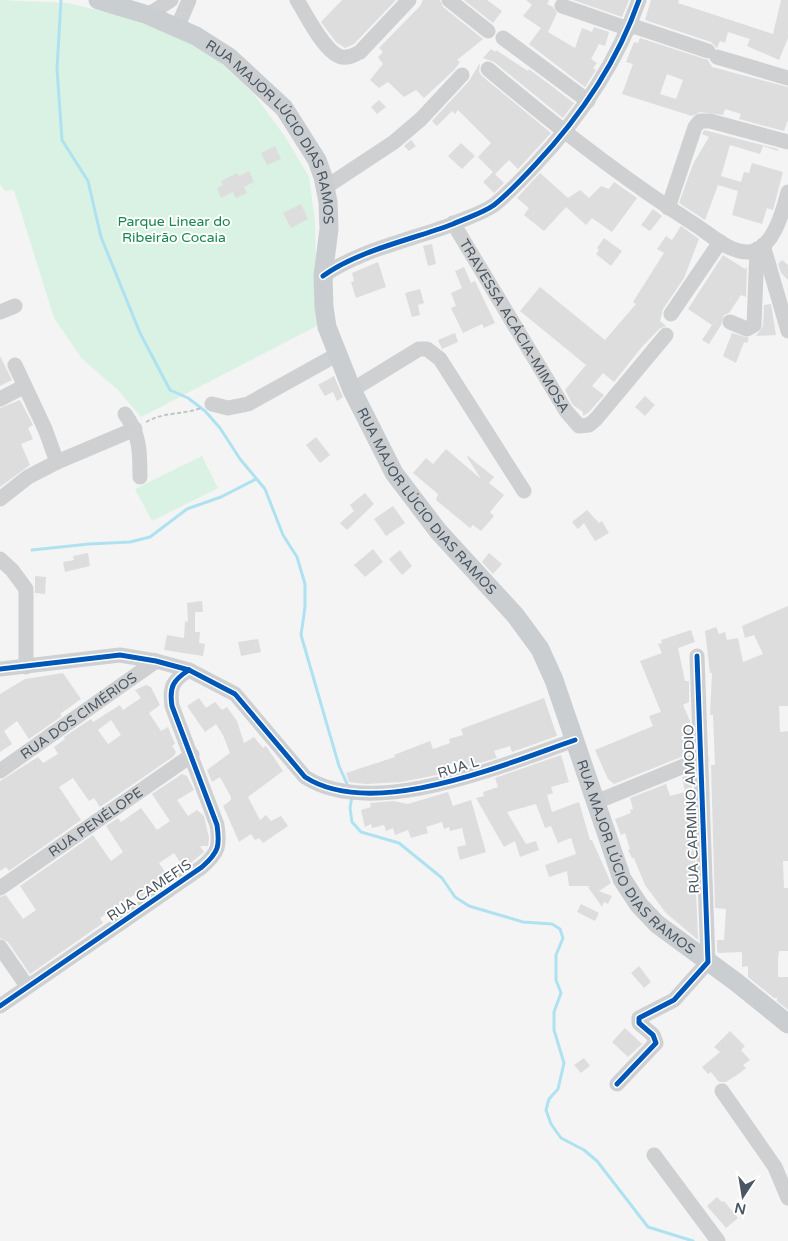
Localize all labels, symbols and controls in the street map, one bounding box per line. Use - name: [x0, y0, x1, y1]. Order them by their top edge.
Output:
- street label: RUA MAJOR LÚCIO DIAS RAMOS: [202, 36, 337, 225]
- park label: Parque Linear do Ribeirão Cocaia: [117, 213, 231, 246]
- street label: TRAVESSA ACÁCIA-MIMOSA: [456, 236, 573, 416]
- street label: RUA MAJOR LÚCIO DIAS RAMOS: [353, 405, 500, 599]
- street label: RUA DOS CIMÉRIOS: [17, 669, 141, 763]
- street label: RUA CARMINO AMODIO: [680, 724, 703, 894]
- street label: RUA L: [435, 753, 481, 782]
- street label: RUA MAJOR LÚCIO DIAS RAMOS: [573, 757, 699, 958]
- street label: RUA PENÉLOPE: [45, 784, 146, 861]
- street label: RUA CAMEFIS: [104, 856, 195, 925]
- north arrow: [718, 1171, 768, 1221]
- text: N: [733, 1199, 748, 1218]

